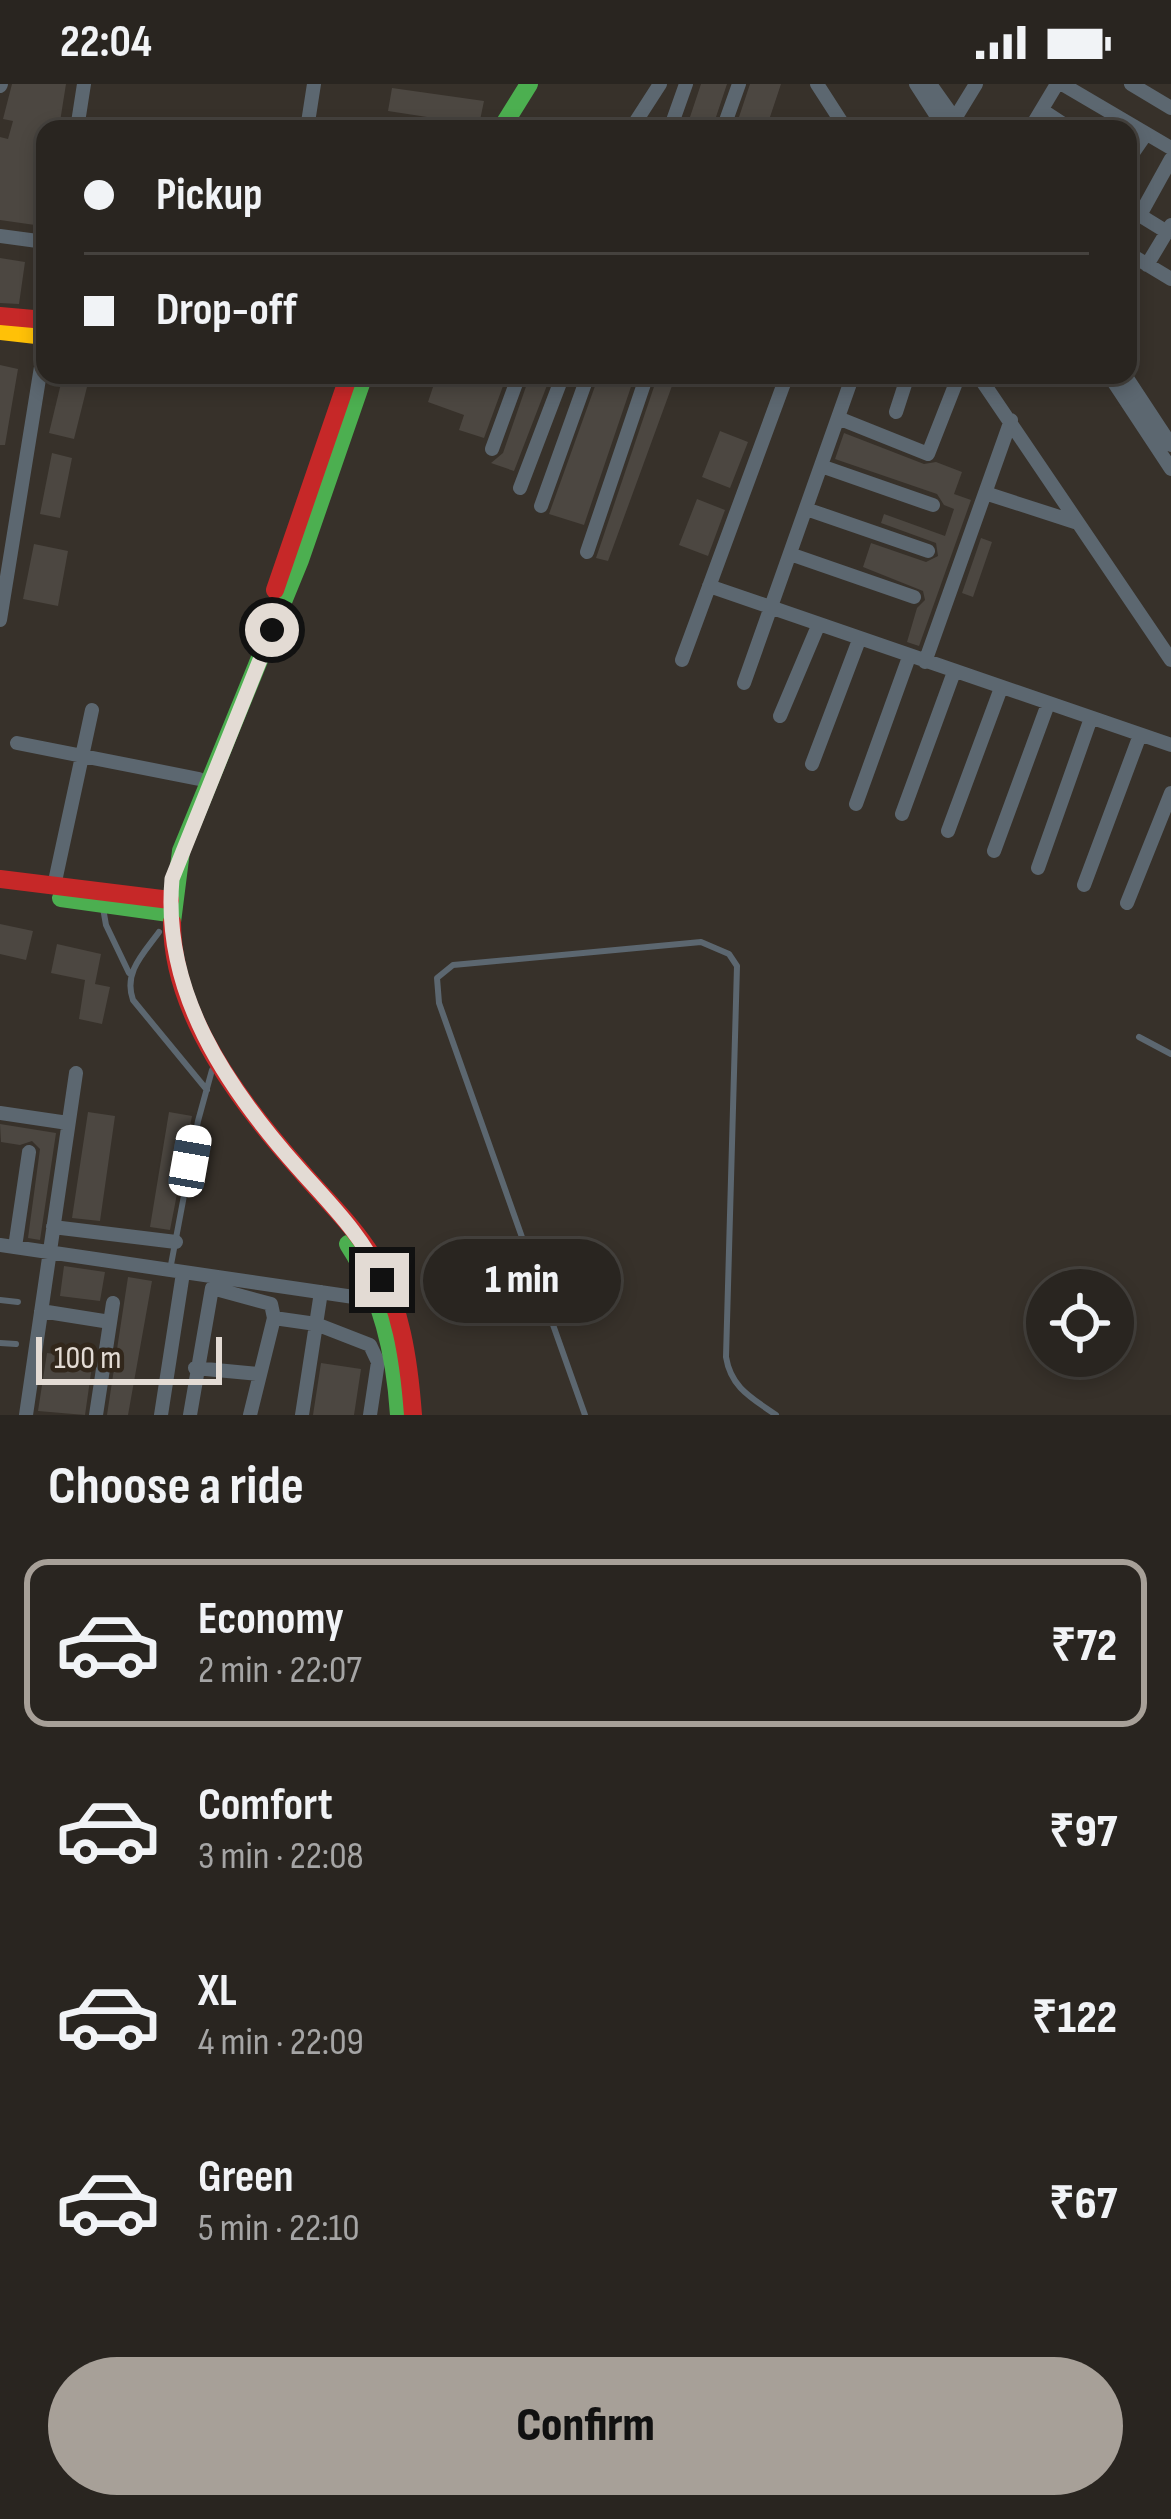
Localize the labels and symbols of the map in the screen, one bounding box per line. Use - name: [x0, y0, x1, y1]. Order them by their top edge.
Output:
- route start: [245, 603, 299, 657]
- car: [166, 1122, 214, 1200]
- callout: 1 min: [424, 1238, 622, 1322]
- route end: [355, 1253, 409, 1307]
- scale bar: [36, 1331, 222, 1384]

